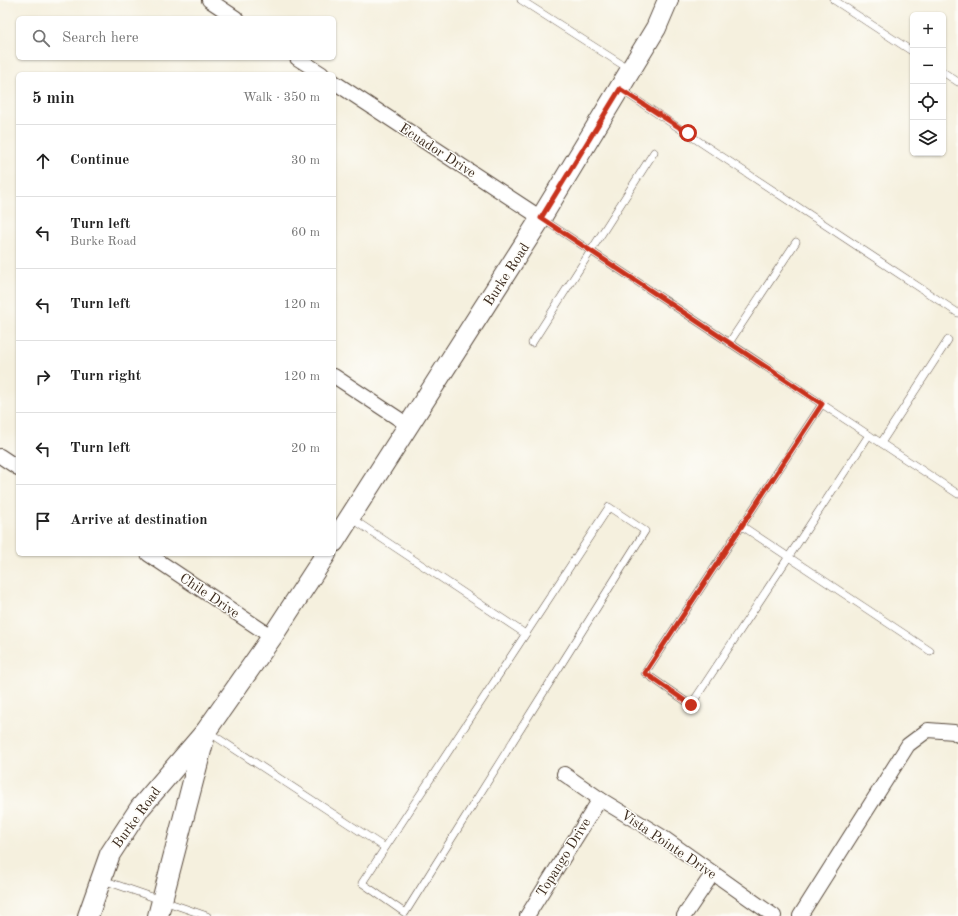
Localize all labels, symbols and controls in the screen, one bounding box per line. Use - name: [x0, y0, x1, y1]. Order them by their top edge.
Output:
- map controls: [910, 12, 946, 156]
- button: +: [910, 12, 946, 48]
- search box: [16, 16, 336, 60]
- icon: search: [30, 27, 52, 49]
- text: Search here: [62, 31, 139, 46]
- button: −: [910, 48, 946, 84]
- button: locate: [910, 84, 946, 120]
- text: 5 min: [32, 90, 75, 107]
- text: Walk · 350 m: [243, 91, 320, 104]
- button: layers: [910, 120, 946, 156]
- street label: Ecuador Drive: [397, 121, 478, 181]
- route start: [679, 124, 697, 142]
- icon: ahead: [32, 150, 54, 172]
- text: Continue: [70, 153, 129, 168]
- text: 30 m: [291, 154, 320, 167]
- text: Turn left: [70, 217, 130, 232]
- icon: left: [32, 222, 54, 244]
- text: 60 m: [291, 226, 320, 239]
- text: Burke Road: [70, 235, 137, 248]
- street label: Burke Road: [481, 241, 532, 308]
- icon: left: [32, 294, 54, 316]
- text: Turn left: [70, 297, 130, 312]
- text: 120 m: [283, 298, 320, 311]
- icon: right: [32, 366, 54, 388]
- text: Turn right: [70, 369, 141, 384]
- text: 120 m: [283, 370, 320, 383]
- icon: left: [32, 438, 54, 460]
- text: Turn left: [70, 441, 130, 456]
- text: 20 m: [291, 442, 320, 455]
- icon: arrive: [32, 510, 54, 532]
- text: Arrive at destination: [70, 513, 208, 528]
- street label: Chile Drive: [177, 571, 242, 621]
- route end: [682, 696, 700, 714]
- street label: Burke Road: [110, 784, 164, 851]
- street label: Vista Pointe Drive: [618, 808, 719, 882]
- street label: Topango Drive: [534, 816, 594, 899]

